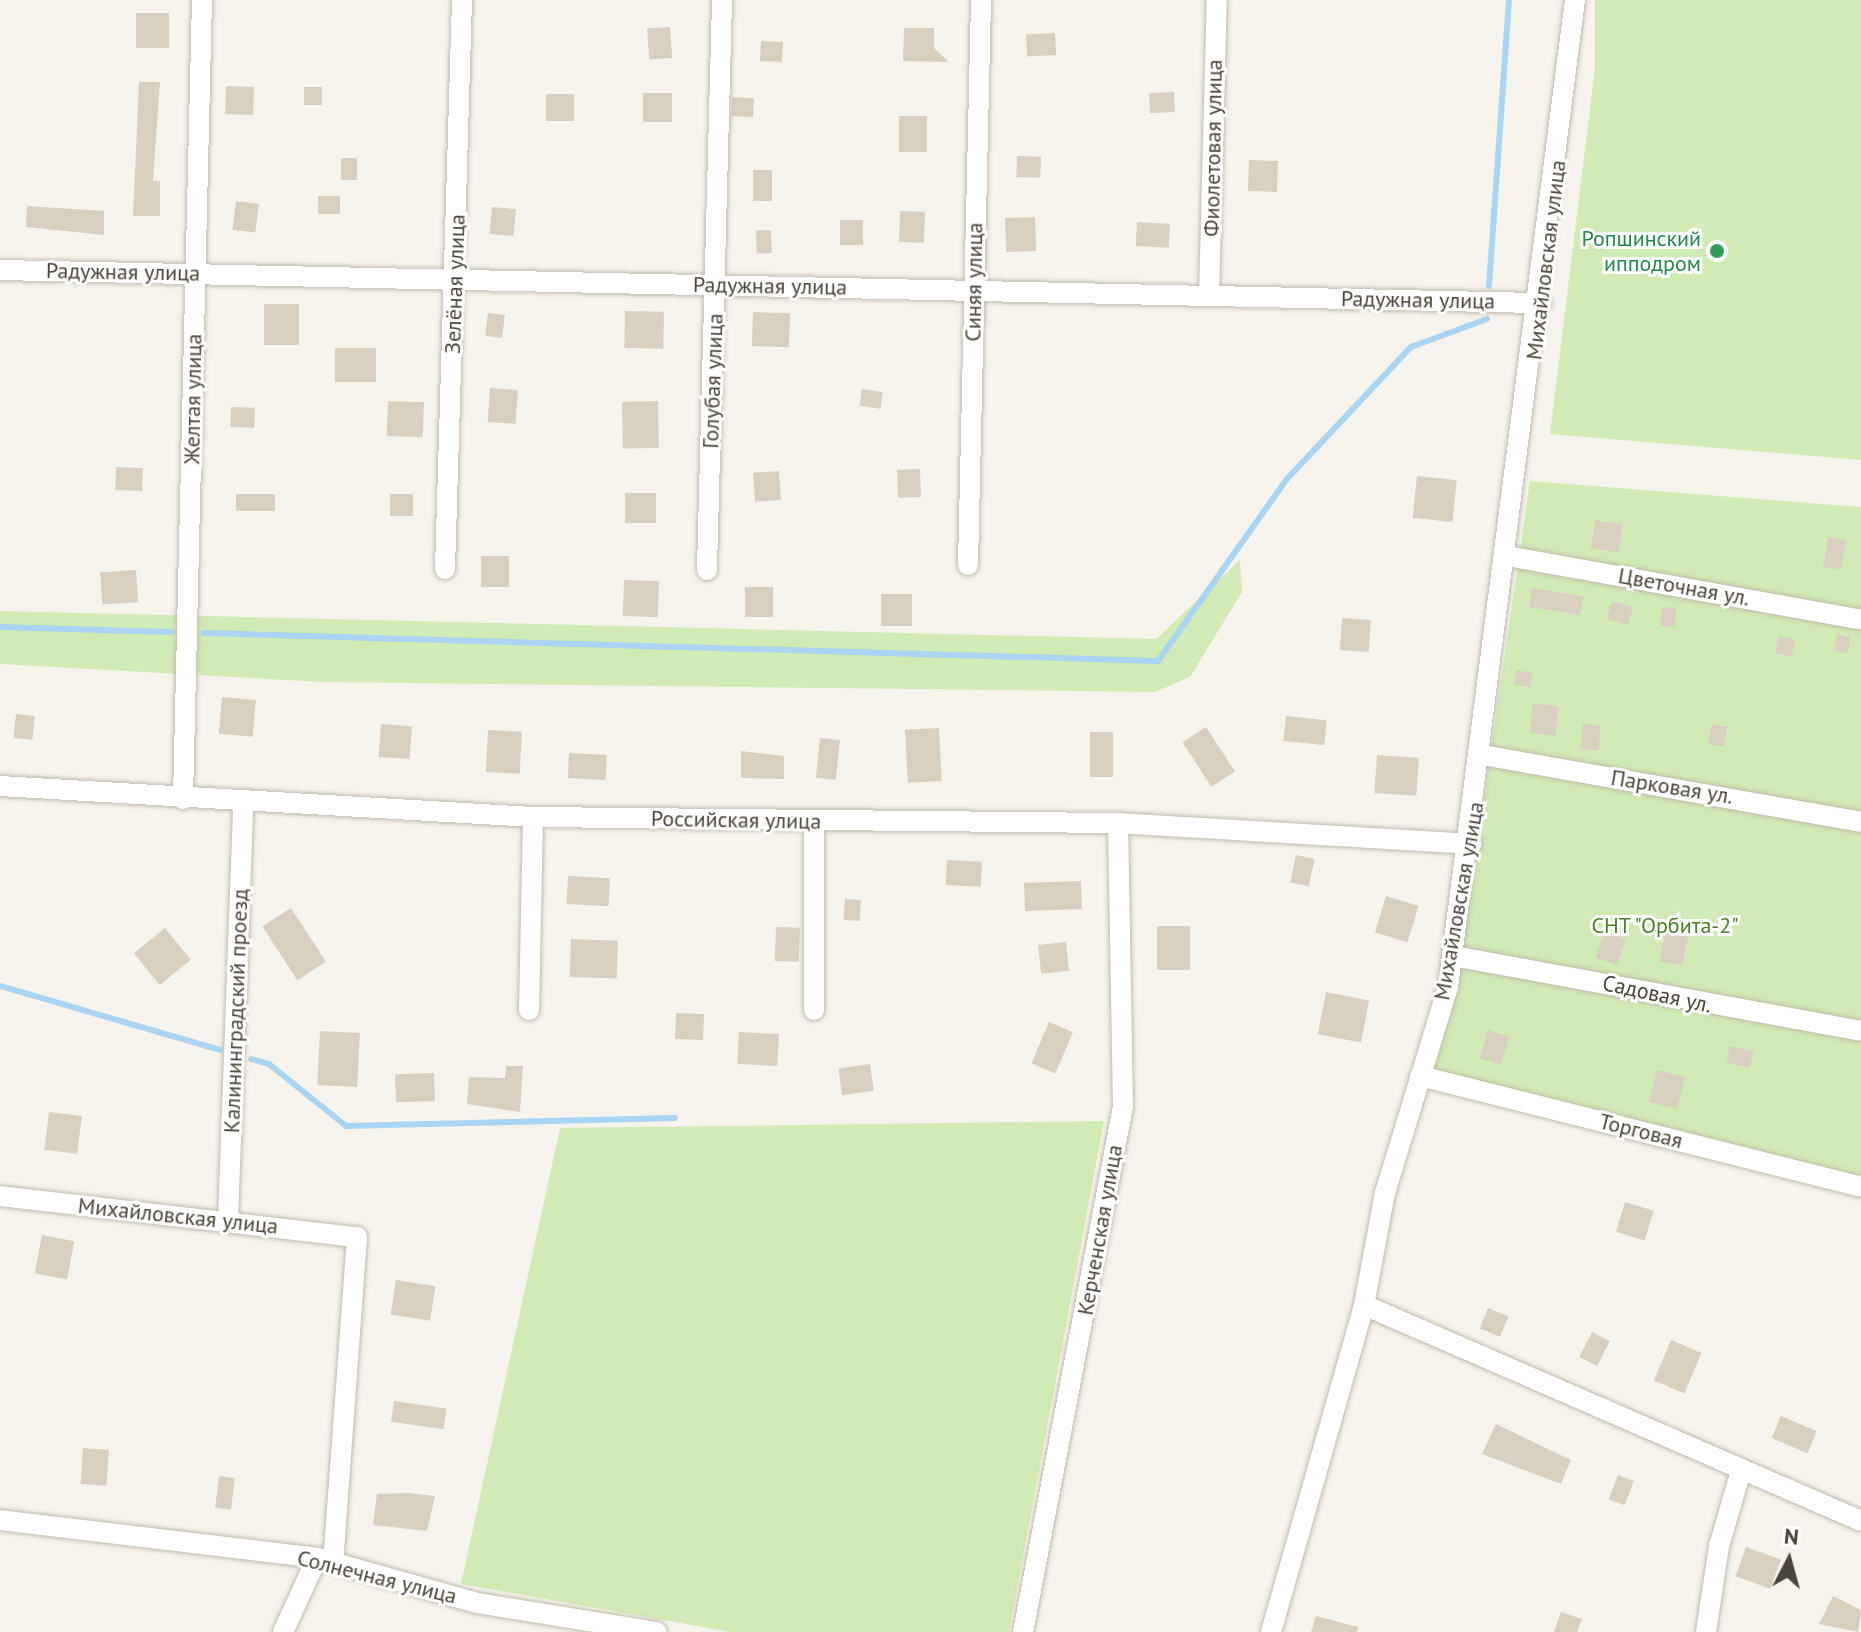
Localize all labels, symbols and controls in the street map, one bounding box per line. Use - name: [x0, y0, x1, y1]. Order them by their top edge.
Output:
- street label: Фиолетовая улица: [1198, 59, 1228, 237]
- street label: Михайловская улица: [1521, 159, 1571, 361]
- street label: Зелёная улица: [439, 214, 471, 354]
- street label: Синяя улица: [960, 222, 988, 342]
- place label: Ропшинский ипподром: [1581, 225, 1701, 276]
- marker: Ропшинский ипподром: [1708, 242, 1726, 260]
- street label: Радужная улица: [46, 257, 200, 287]
- street label: Радужная улица: [693, 271, 847, 301]
- street label: Радужная улица: [1341, 285, 1495, 315]
- street label: Голубая улица: [697, 313, 729, 449]
- street label: Желтая улица: [179, 333, 207, 465]
- street label: Цветочная ул.: [1616, 562, 1752, 612]
- street label: Парковая ул.: [1609, 764, 1735, 810]
- street label: Михайловская улица: [1429, 800, 1489, 1002]
- street label: Российская улица: [651, 805, 821, 835]
- street label: Калининградский проезд: [219, 888, 253, 1134]
- park label: СНТ "Орбита-2": [1590, 913, 1740, 939]
- street label: Садовая ул.: [1600, 970, 1714, 1018]
- street label: Торговая: [1597, 1108, 1685, 1154]
- street label: Керченская улица: [1072, 1143, 1128, 1317]
- street label: Михайловская улица: [77, 1192, 279, 1240]
- north arrow: [1749, 1520, 1829, 1600]
- text: N: [1783, 1521, 1800, 1551]
- street label: Солнечная улица: [295, 1544, 459, 1610]

